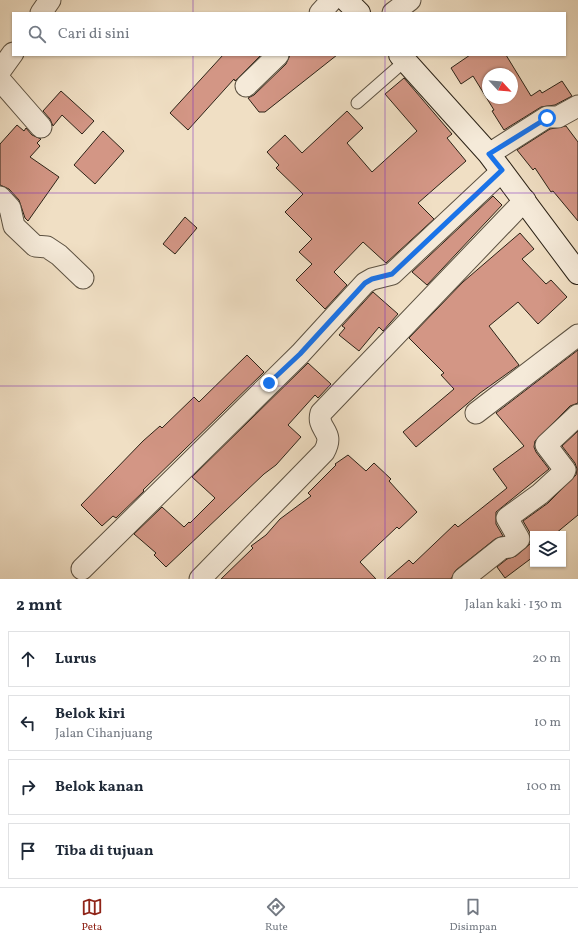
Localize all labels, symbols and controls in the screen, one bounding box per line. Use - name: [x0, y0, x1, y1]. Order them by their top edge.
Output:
- search box: [12, 12, 566, 56]
- icon: search: [26, 23, 48, 45]
- text: Cari di sini: [58, 24, 129, 45]
- north arrow: [482, 68, 518, 104]
- route start: [538, 109, 556, 127]
- route end: [260, 374, 278, 392]
- map controls: [530, 531, 566, 567]
- button: layers: [530, 531, 566, 567]
- text: 2 mnt: [16, 594, 62, 617]
- text: Jalan kaki · 130 m: [465, 596, 562, 614]
- icon: ahead: [17, 648, 39, 670]
- text: Lurus: [55, 649, 96, 670]
- text: 20 m: [532, 650, 561, 668]
- text: Belok kiri: [55, 704, 125, 725]
- icon: left: [17, 712, 39, 734]
- text: 10 m: [534, 714, 561, 732]
- text: Jalan Cihanjuang: [55, 725, 153, 743]
- icon: right: [17, 776, 39, 798]
- text: Belok kanan: [55, 777, 144, 798]
- text: 100 m: [526, 778, 561, 796]
- icon: arrive: [17, 840, 39, 862]
- text: Tiba di tujuan: [55, 841, 154, 862]
- tab: Peta: [81, 896, 103, 935]
- tab: Rute: [265, 896, 288, 935]
- tab: Disimpan: [450, 896, 497, 935]

